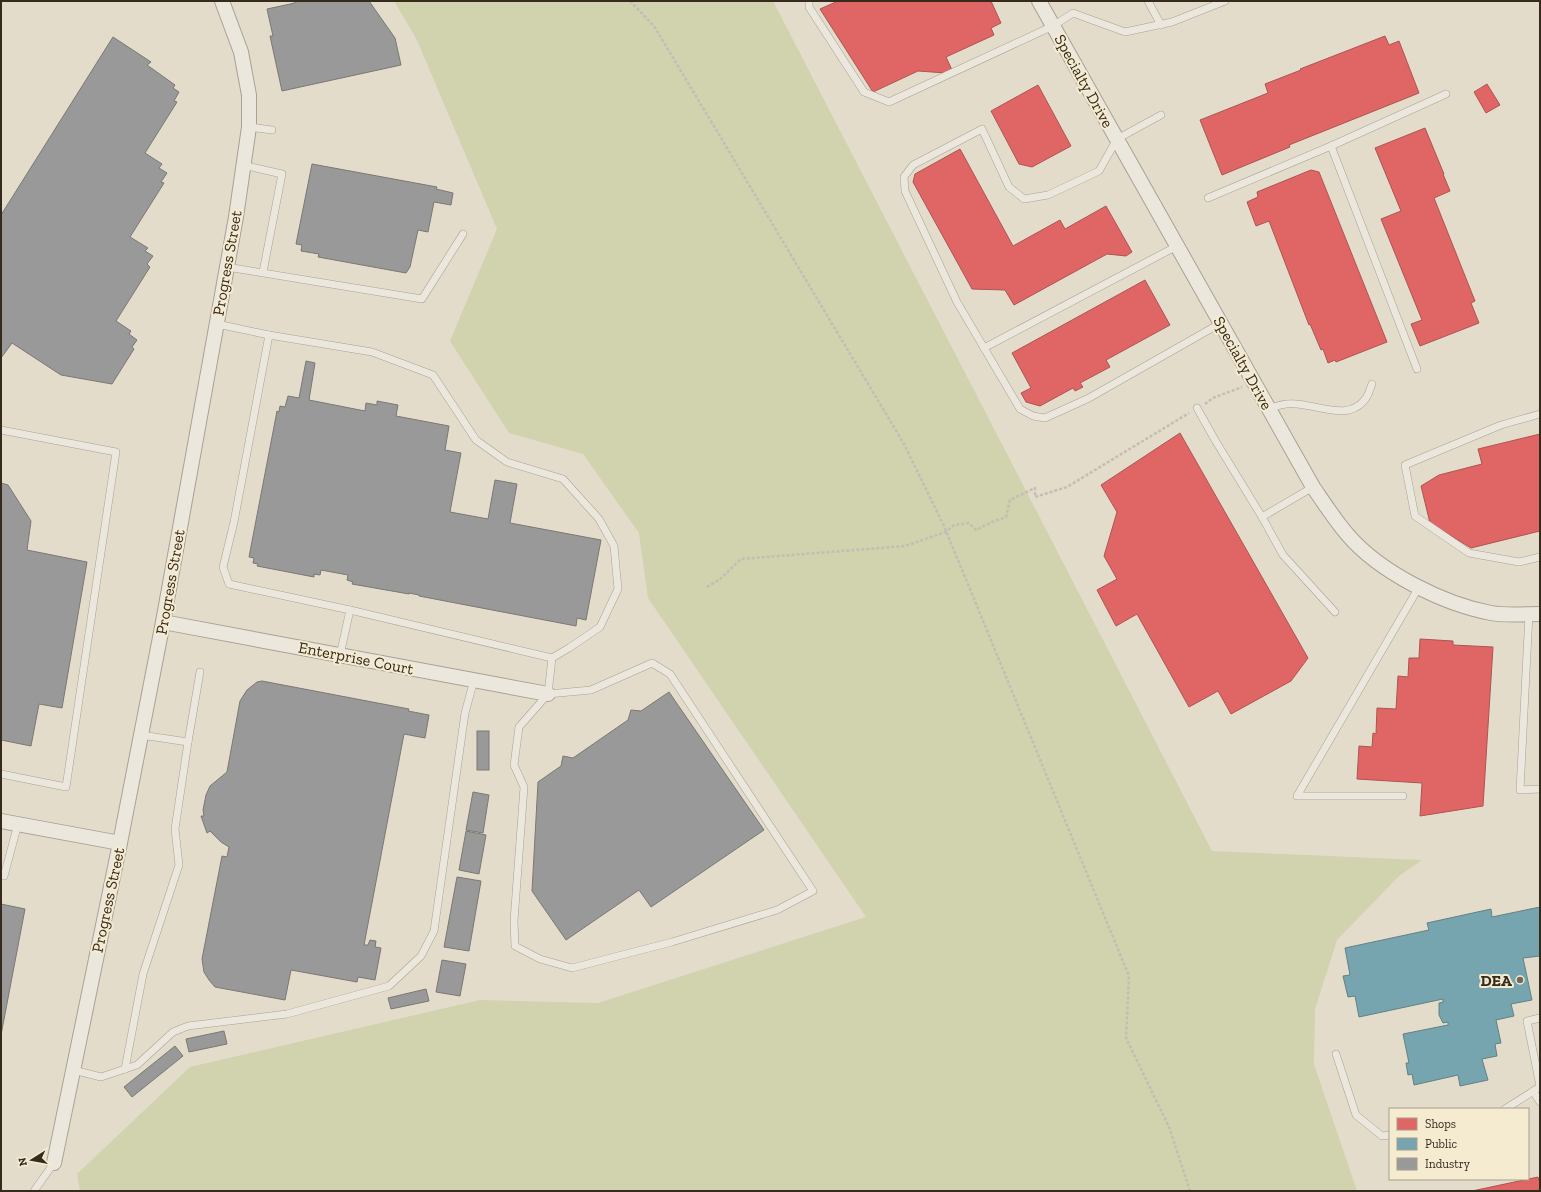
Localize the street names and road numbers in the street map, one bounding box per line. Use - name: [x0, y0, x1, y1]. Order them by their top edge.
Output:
- street label: Specialty Drive: [1051, 31, 1117, 131]
- street label: Progress Street: [208, 209, 246, 317]
- street label: Specialty Drive: [1210, 313, 1276, 413]
- street label: Progress Street: [151, 528, 189, 636]
- street label: Enterprise Court: [297, 638, 415, 679]
- street label: Progress Street: [88, 846, 128, 954]

